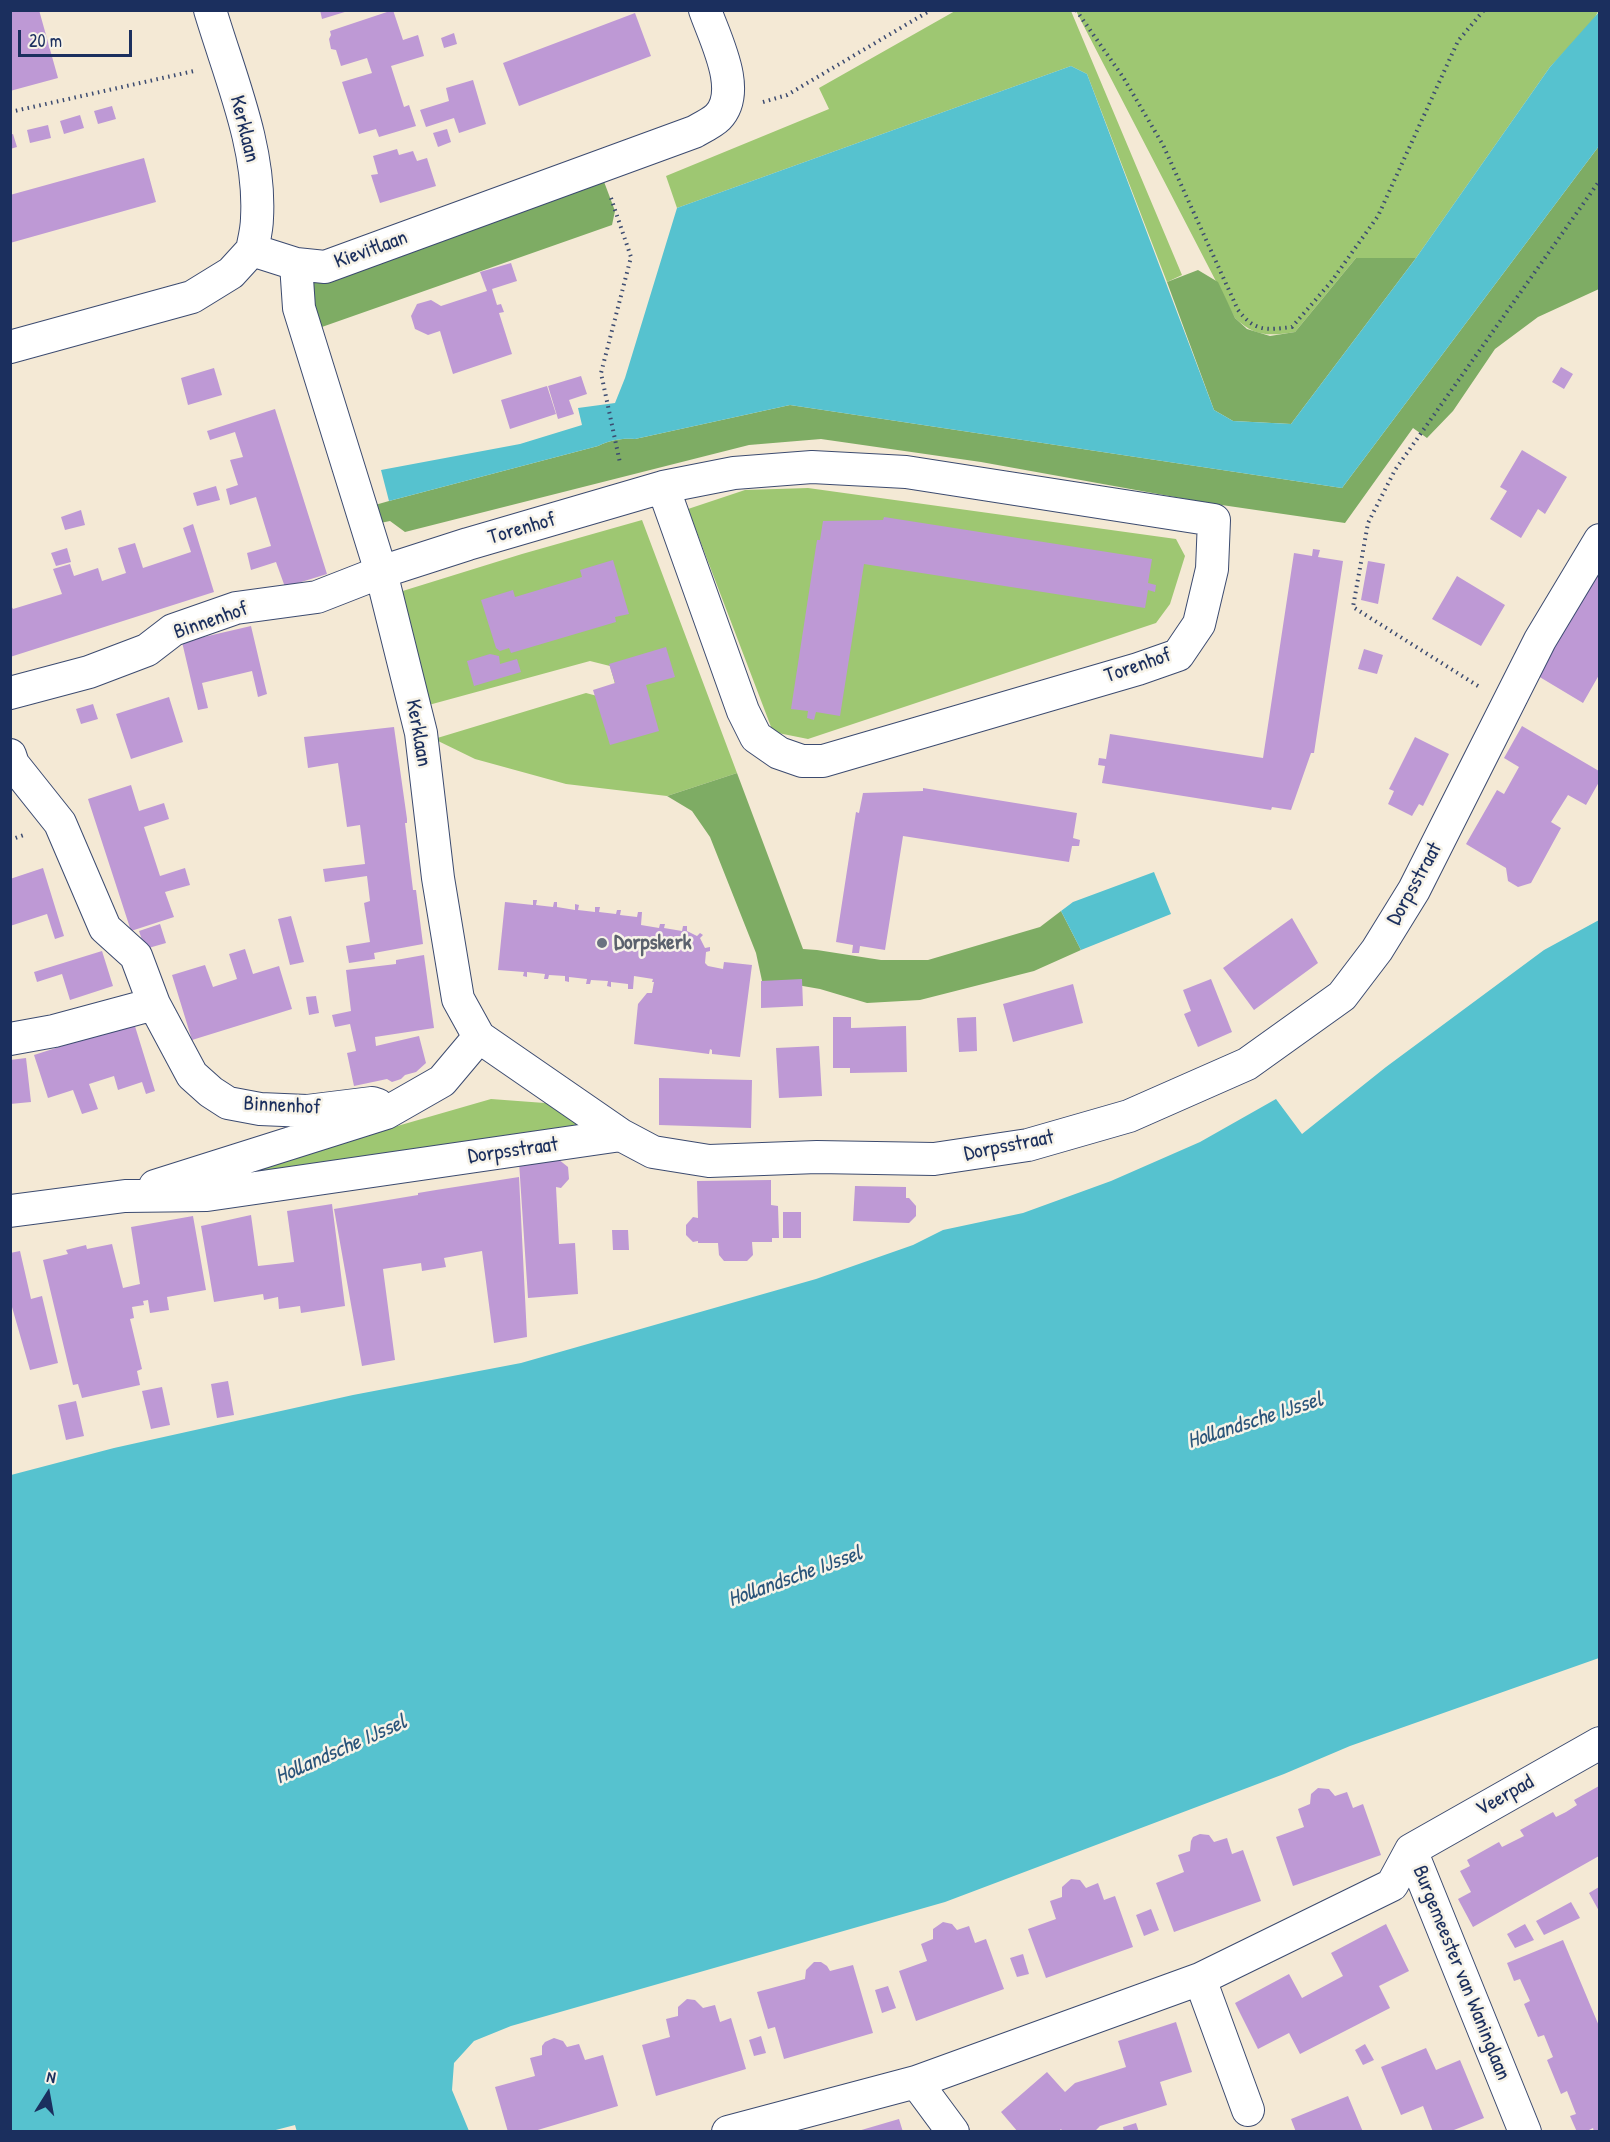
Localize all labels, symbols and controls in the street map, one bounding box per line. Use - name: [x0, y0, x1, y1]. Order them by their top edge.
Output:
- scale bar: [21, 18, 135, 56]
- text: 20 m: [29, 28, 62, 53]
- street label: Kerklaan: [224, 93, 264, 165]
- street label: Kievitlaan: [331, 225, 411, 275]
- street label: Torenhof: [485, 507, 559, 551]
- street label: Binnenhof: [170, 597, 252, 645]
- street label: Torenhof: [1101, 643, 1175, 689]
- street label: Kerklaan: [400, 697, 436, 769]
- street label: Dorpsstraat: [1382, 838, 1448, 930]
- place label: Dorpskerk: [614, 930, 691, 956]
- marker: Dorpskerk: [595, 936, 609, 950]
- street label: Binnenhof: [243, 1091, 321, 1121]
- street label: Dorpsstraat: [962, 1125, 1056, 1167]
- street label: Dorpsstraat: [466, 1132, 560, 1170]
- water label: Hollandsche IJssel: [1184, 1387, 1326, 1455]
- water label: Hollandsche IJssel: [724, 1541, 866, 1613]
- water label: Hollandsche IJssel: [271, 1709, 411, 1791]
- street label: Veerpad: [1472, 1770, 1538, 1822]
- street label: Burgemeester van Waninglaan: [1406, 1862, 1516, 2084]
- north arrow: [18, 2064, 78, 2124]
- text: N: [45, 2065, 58, 2088]

